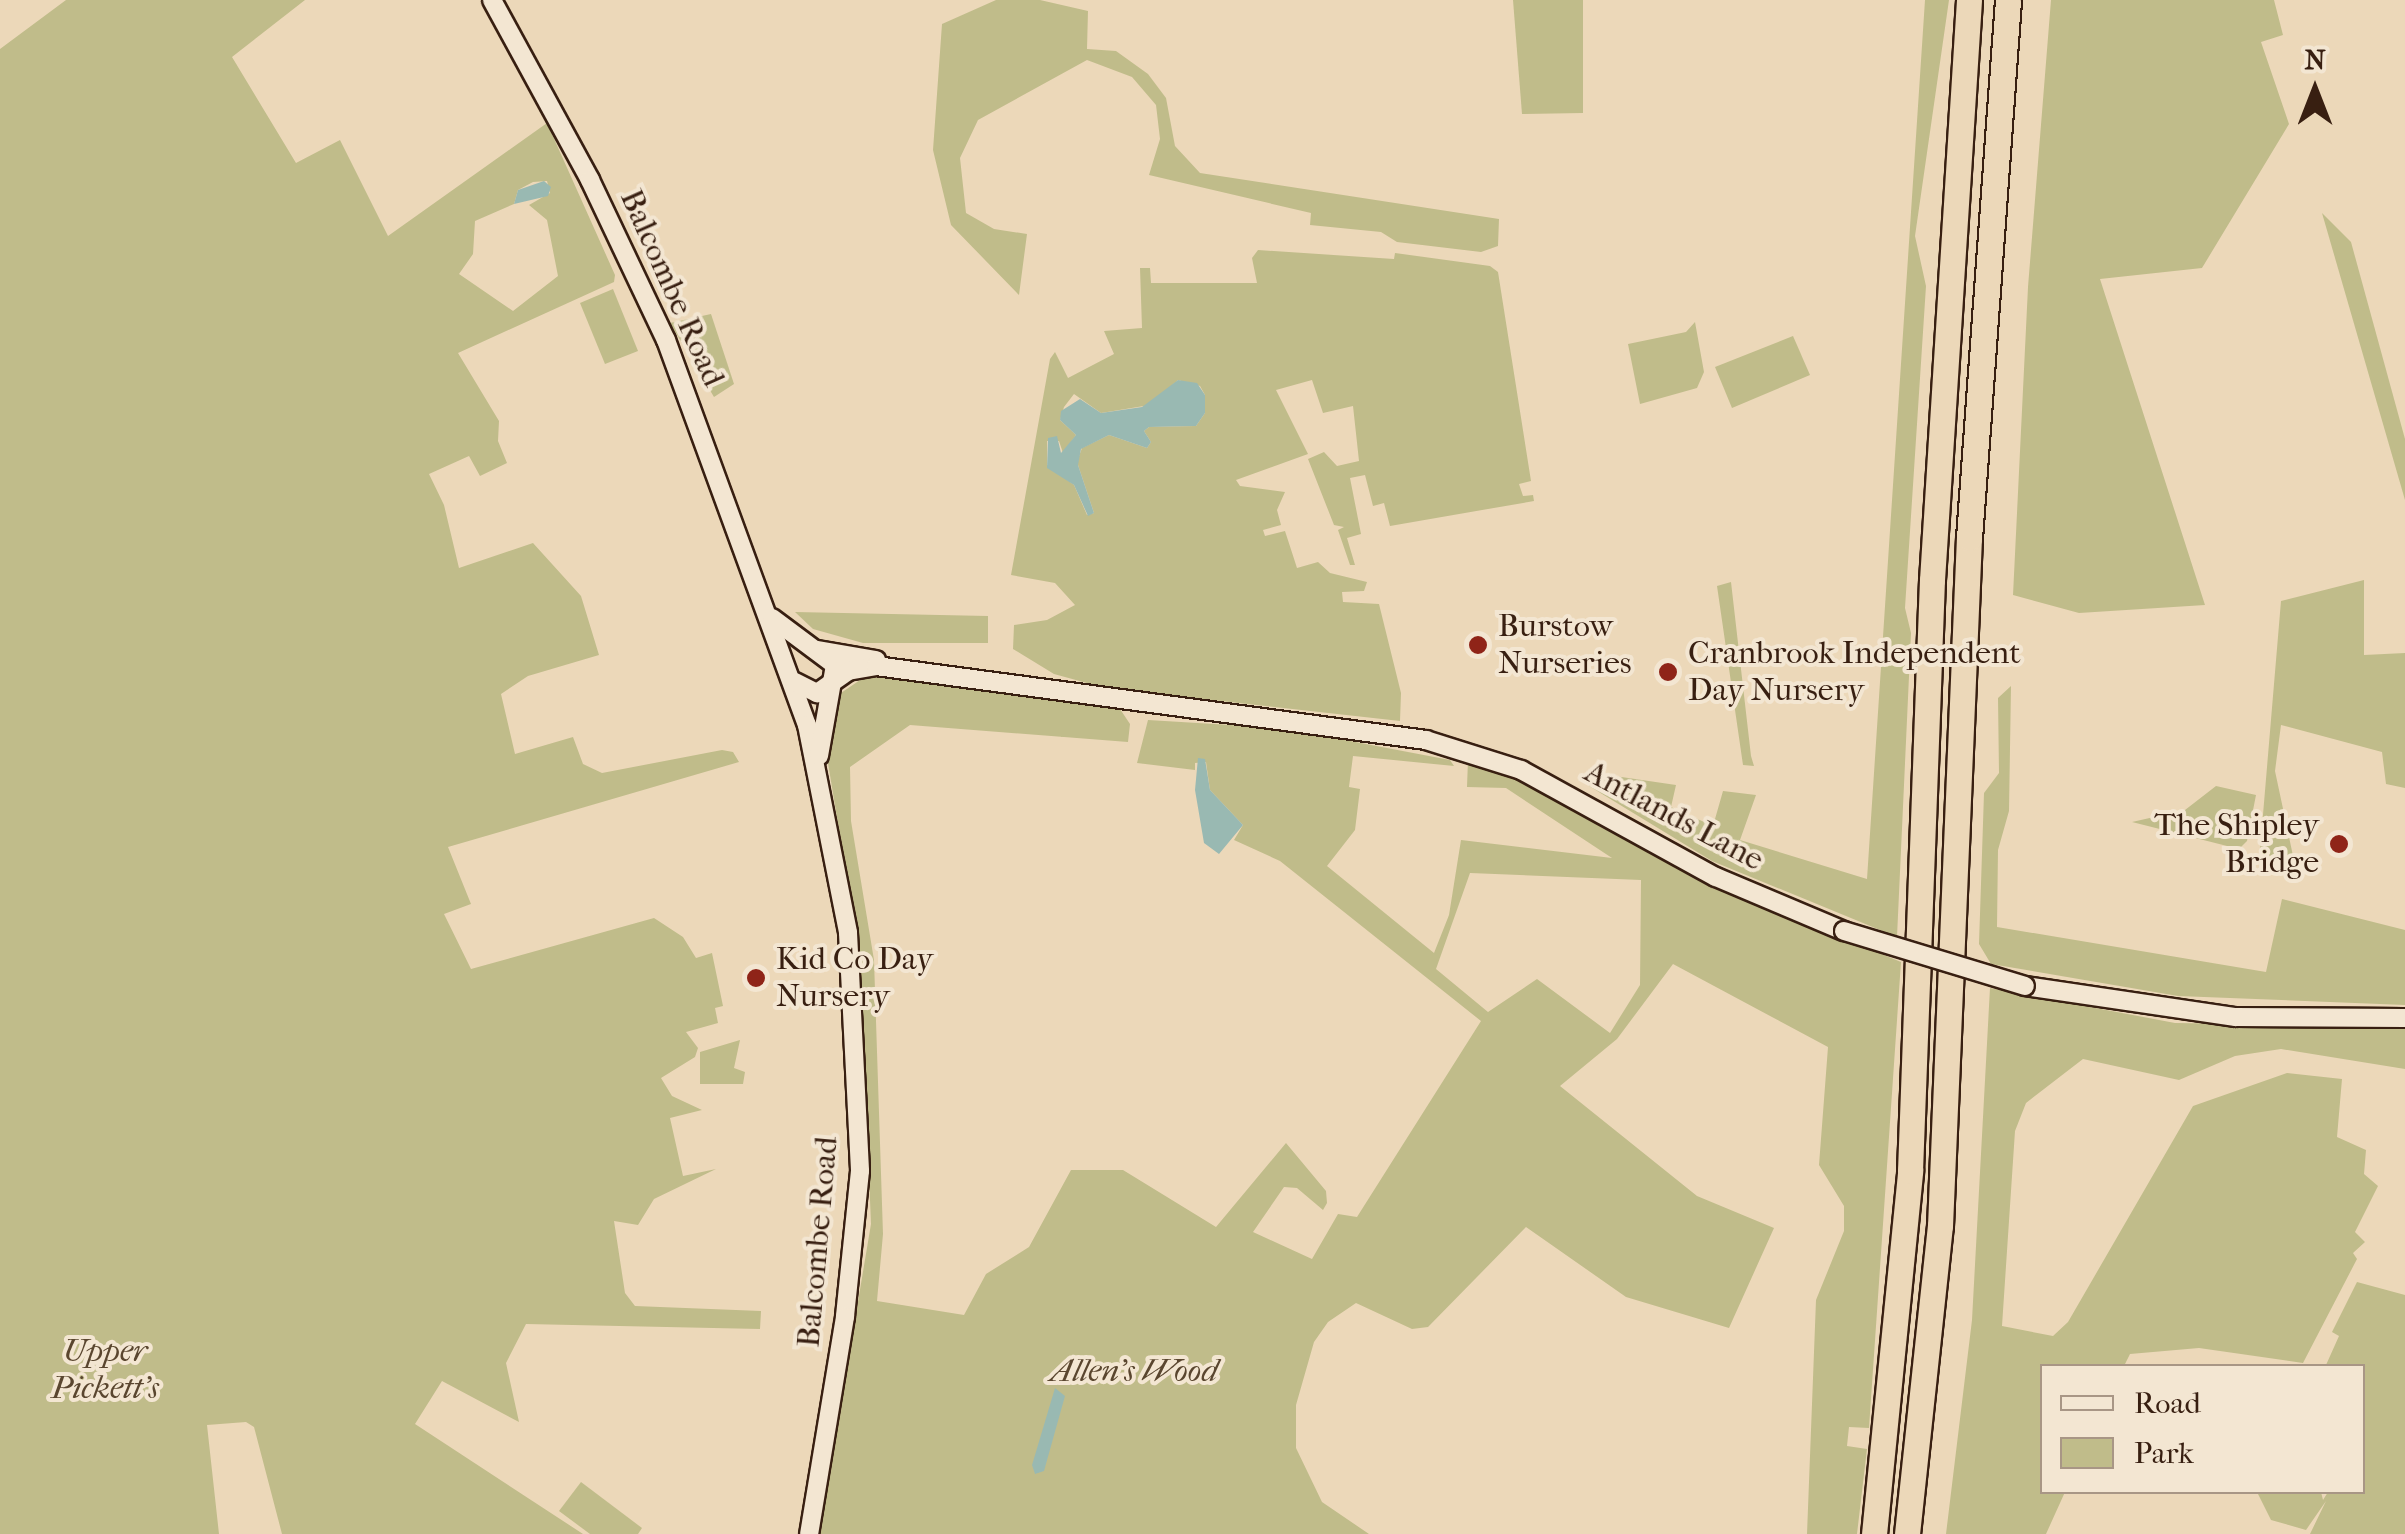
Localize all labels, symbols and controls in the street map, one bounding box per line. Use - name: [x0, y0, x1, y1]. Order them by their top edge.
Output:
- north arrow: [2265, 40, 2365, 140]
- text: N: [2304, 43, 2326, 76]
- street label: Balcombe Road: [611, 184, 733, 392]
- place label: Burstow Nurseries: [1498, 608, 1632, 683]
- marker: Burstow Nurseries: [1467, 634, 1489, 656]
- place label: Cranbrook Independent Day Nursery: [1688, 635, 2021, 710]
- marker: Cranbrook Independent Day Nursery: [1657, 661, 1679, 683]
- street label: Antlands Lane: [1578, 753, 1770, 879]
- place label: The Shipley Bridge: [2154, 807, 2319, 882]
- marker: The Shipley Bridge: [2328, 833, 2350, 855]
- place label: Kid Co Day Nursery: [776, 941, 933, 1016]
- marker: Kid Co Day Nursery: [745, 967, 767, 989]
- street label: Balcombe Road: [790, 1135, 846, 1349]
- park label: Upper Pickett's: [51, 1333, 159, 1408]
- park label: Allen's Wood: [1050, 1352, 1218, 1390]
- legend: [2040, 1364, 2365, 1494]
- text: Road: [2134, 1386, 2201, 1421]
- text: Park: [2134, 1436, 2194, 1471]

